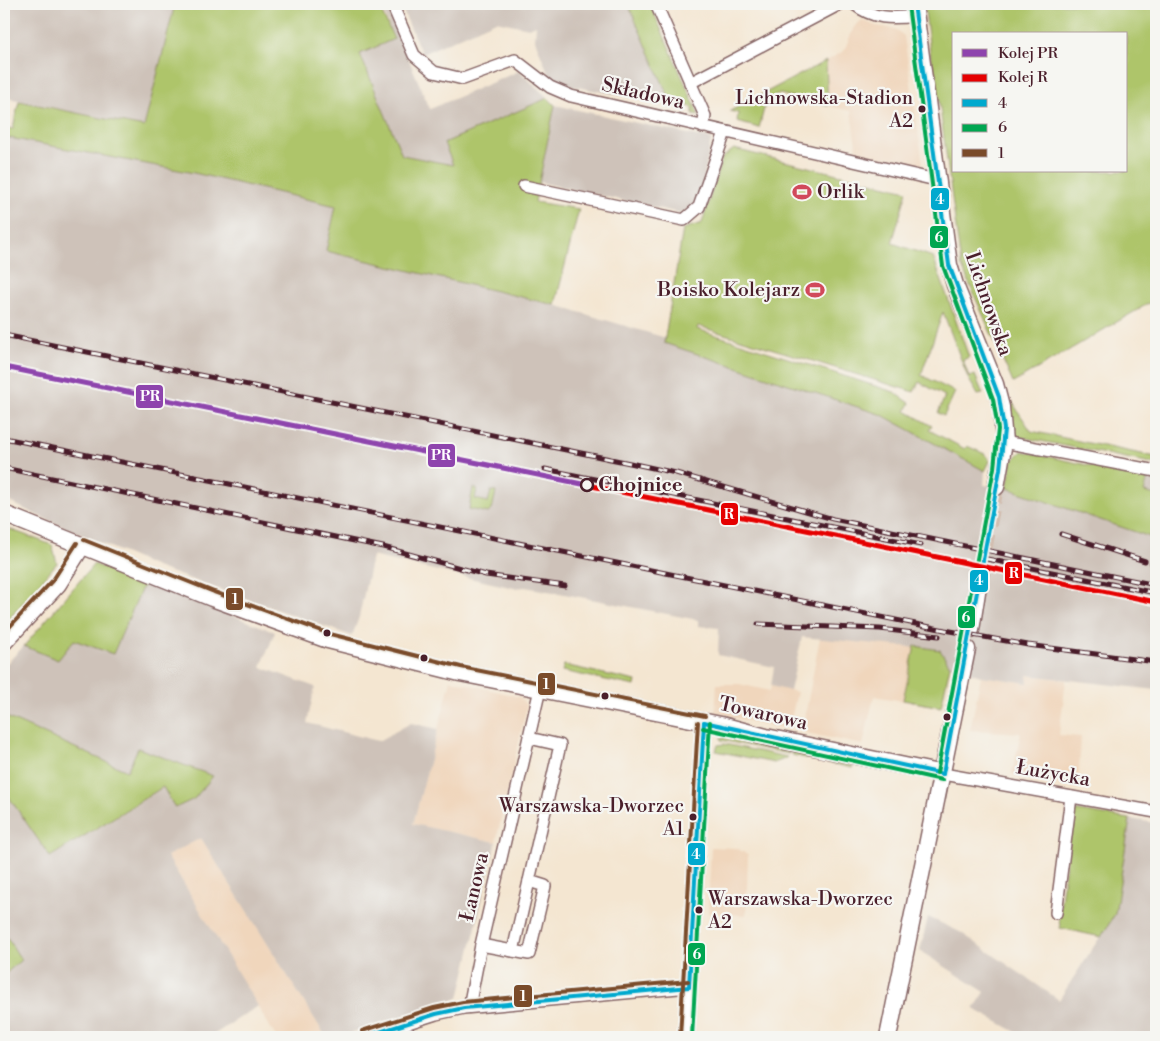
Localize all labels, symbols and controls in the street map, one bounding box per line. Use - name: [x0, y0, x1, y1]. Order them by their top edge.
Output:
- legend: [952, 32, 1128, 172]
- text: Kolej PR: [998, 44, 1059, 63]
- text: Kolej R: [998, 68, 1048, 87]
- street label: Składowa: [599, 72, 688, 116]
- place label: Lichnowska-Stadion A2: [735, 86, 913, 133]
- text: 4: [998, 94, 1007, 113]
- marker: Lichnowska-Stadion A2: [917, 104, 927, 114]
- text: 6: [998, 118, 1007, 137]
- text: 1: [998, 144, 1005, 163]
- place label: Orlik: [817, 180, 865, 205]
- sports icon: Orlik: [791, 181, 813, 203]
- line badge: 4: [930, 187, 950, 211]
- text: 4: [935, 191, 945, 209]
- line badge: 6: [929, 225, 949, 249]
- text: 6: [935, 229, 944, 247]
- street label: Lichnowska: [959, 249, 1018, 360]
- place label: Boisko Kolejarz: [656, 278, 800, 303]
- sports icon: Boisko Kolejarz: [804, 279, 826, 301]
- line badge: PR: [135, 384, 164, 409]
- text: PR: [140, 388, 161, 406]
- line badge: PR: [427, 443, 456, 468]
- text: PR: [431, 447, 452, 465]
- place label: Chojnice: [598, 473, 683, 498]
- marker: Chojnice: [580, 478, 594, 492]
- line badge: R: [720, 502, 739, 526]
- text: R: [724, 506, 735, 524]
- line badge: R: [1004, 561, 1023, 585]
- text: R: [1009, 565, 1020, 583]
- line badge: 4: [969, 569, 989, 593]
- text: 4: [974, 572, 984, 590]
- line badge: 1: [225, 587, 244, 611]
- text: 1: [232, 591, 239, 609]
- line badge: 6: [957, 605, 976, 629]
- text: 6: [962, 609, 971, 627]
- unlabelled marker: [322, 628, 332, 638]
- unlabelled marker: [419, 653, 429, 663]
- line badge: 1: [537, 672, 556, 696]
- text: 1: [543, 676, 550, 694]
- unlabelled marker: [600, 691, 610, 701]
- street label: Towarowa: [716, 692, 811, 737]
- unlabelled marker: [942, 712, 952, 722]
- street label: Łużycka: [1014, 755, 1093, 793]
- place label: Warszawska-Dworzec A1: [498, 794, 684, 841]
- marker: Warszawska-Dworzec A1: [688, 812, 698, 822]
- line badge: 4: [687, 842, 706, 866]
- text: 4: [691, 846, 701, 864]
- street label: Łanowa: [455, 849, 495, 924]
- place label: Warszawska-Dworzec A2: [707, 887, 893, 934]
- marker: Warszawska-Dworzec A2: [694, 905, 704, 915]
- line badge: 6: [687, 942, 706, 966]
- text: 6: [693, 946, 702, 964]
- line badge: 1: [513, 984, 533, 1008]
- text: 1: [520, 988, 527, 1006]

